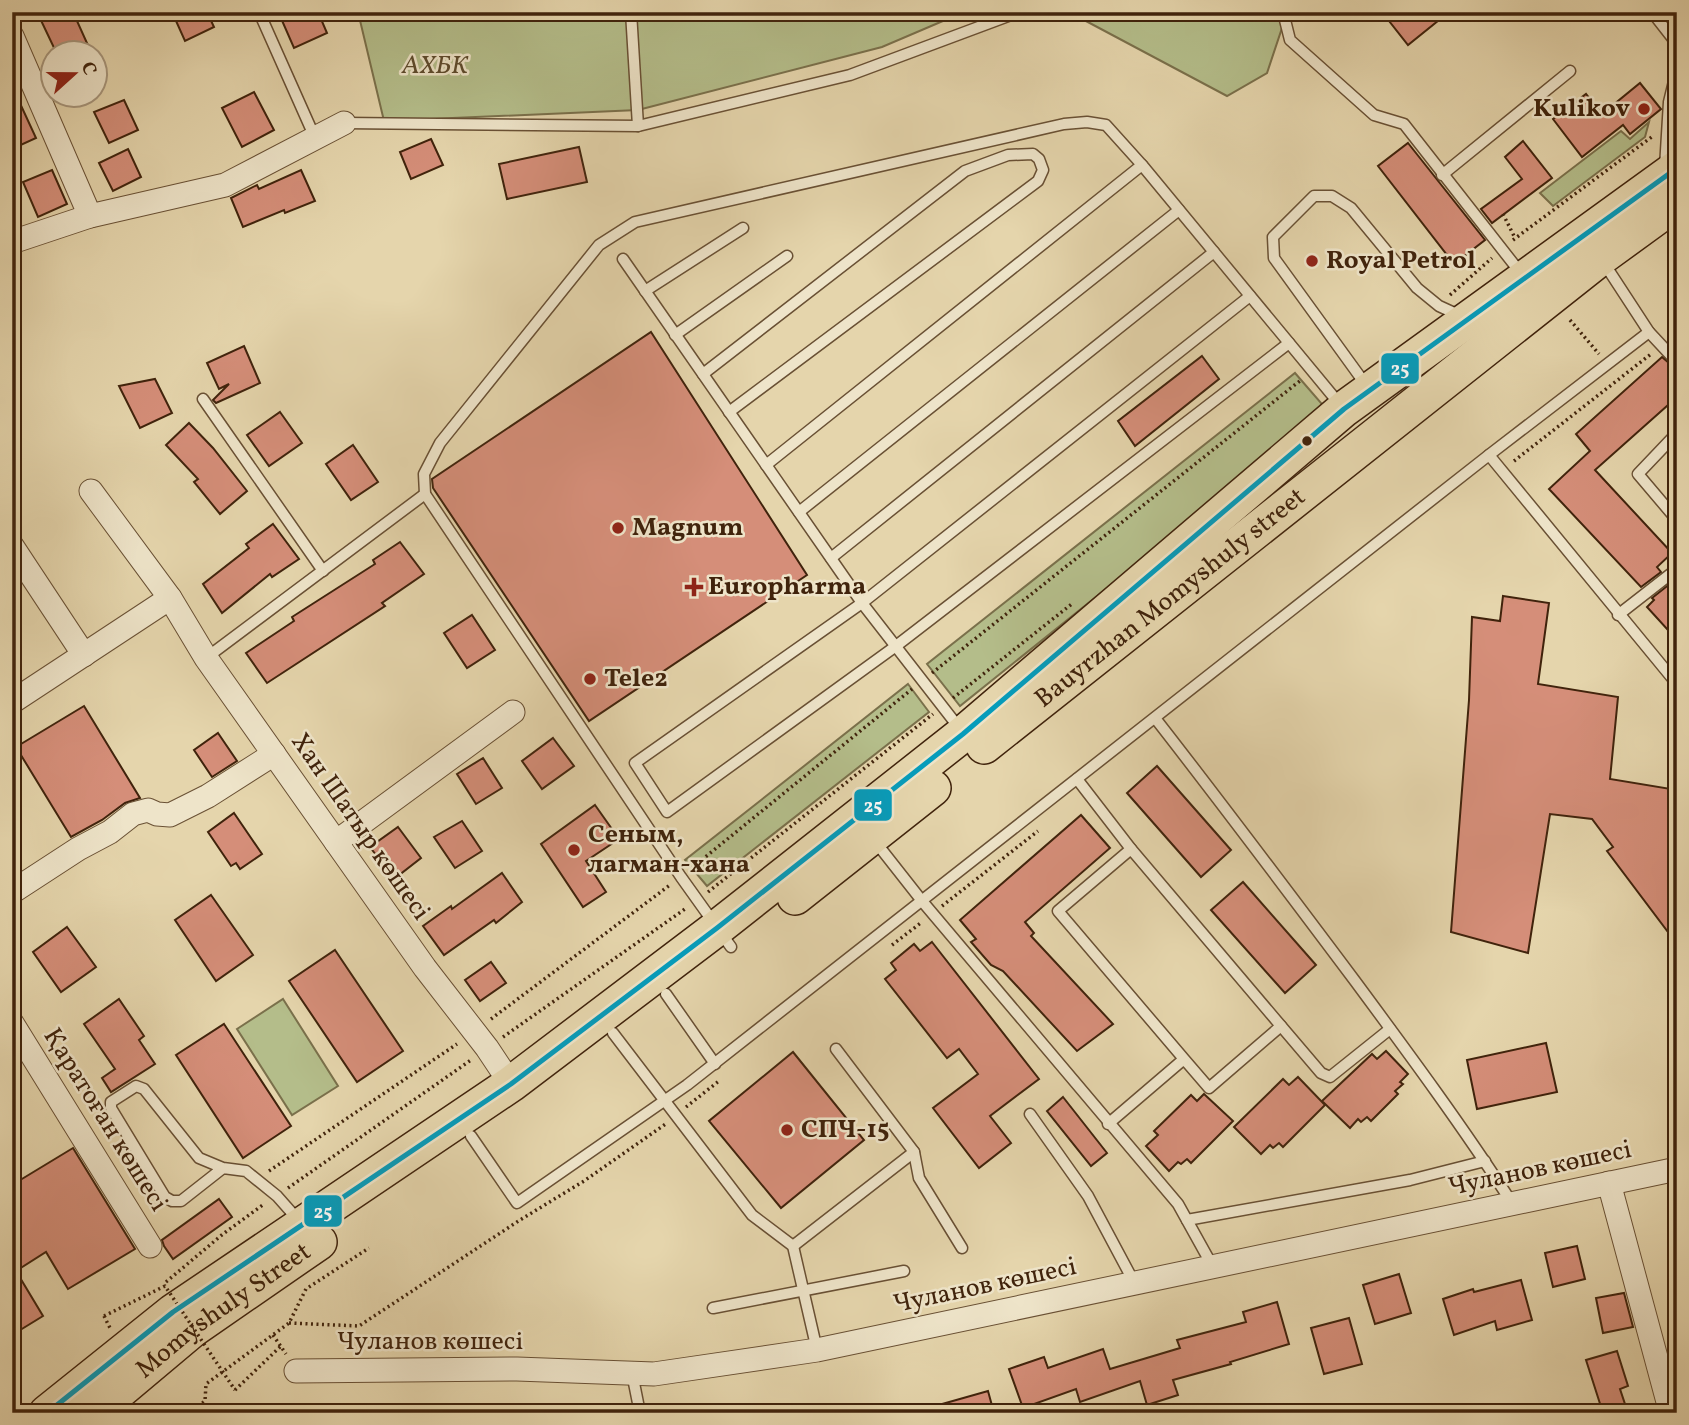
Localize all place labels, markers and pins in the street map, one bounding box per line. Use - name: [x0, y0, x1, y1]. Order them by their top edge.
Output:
- place label: Kulikov: [1533, 91, 1631, 127]
- marker: Kulikov: [1636, 101, 1652, 117]
- place label: Royal Petrol: [1326, 243, 1476, 279]
- marker: Royal Petrol: [1304, 253, 1320, 269]
- unlabelled marker: [1300, 434, 1314, 448]
- place label: Magnum: [632, 510, 743, 546]
- marker: Magnum: [610, 520, 626, 536]
- place label: Europharma: [708, 569, 866, 605]
- marker: Europharma: [686, 579, 702, 595]
- place label: Tele2: [604, 661, 668, 697]
- marker: Tele2: [582, 671, 598, 687]
- place label: Сеным, лагман-хана: [588, 817, 750, 883]
- marker: Сеным, лагман-хана: [566, 842, 582, 858]
- place label: СПЧ-15: [801, 1112, 890, 1148]
- marker: СПЧ-15: [779, 1122, 795, 1138]

